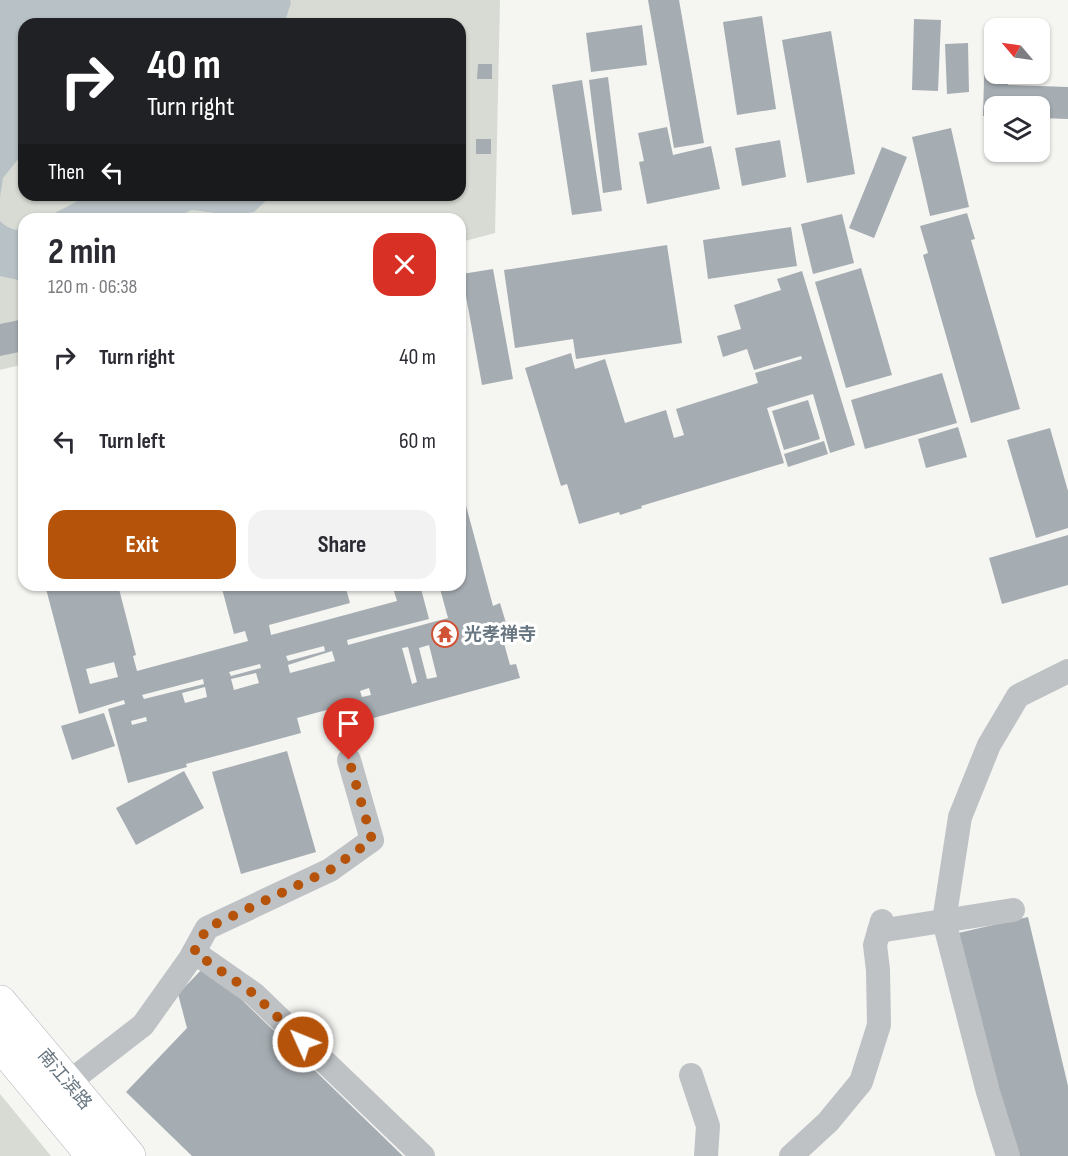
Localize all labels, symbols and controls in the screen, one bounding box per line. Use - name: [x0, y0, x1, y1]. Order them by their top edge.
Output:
- north arrow: [984, 18, 1050, 84]
- map controls: [984, 18, 1050, 162]
- text: 40 m: [147, 40, 221, 91]
- icon: right: [48, 42, 126, 120]
- text: Turn right: [147, 91, 234, 123]
- button: layers: [984, 96, 1050, 162]
- icon: left: [96, 156, 129, 189]
- text: Then: [48, 159, 84, 186]
- text: 2 min: [48, 231, 117, 274]
- button: close: [373, 233, 436, 296]
- text: 120 m · 06:38: [48, 275, 137, 299]
- icon: right: [48, 341, 81, 374]
- text: Turn right: [99, 344, 175, 371]
- text: 40 m: [399, 344, 436, 371]
- icon: left: [48, 425, 81, 458]
- text: Turn left: [99, 428, 165, 455]
- text: 60 m: [399, 428, 436, 455]
- button: Exit: [48, 510, 236, 579]
- button: Share: [248, 510, 436, 579]
- temple icon: 光孝禅寺: [430, 619, 460, 649]
- place label: 光孝禅寺: [464, 624, 536, 645]
- pin: [323, 698, 374, 760]
- icon: arrive: [332, 707, 365, 740]
- position arrow: [271, 1010, 335, 1074]
- street label: 南江滨路: [33, 1045, 96, 1114]

